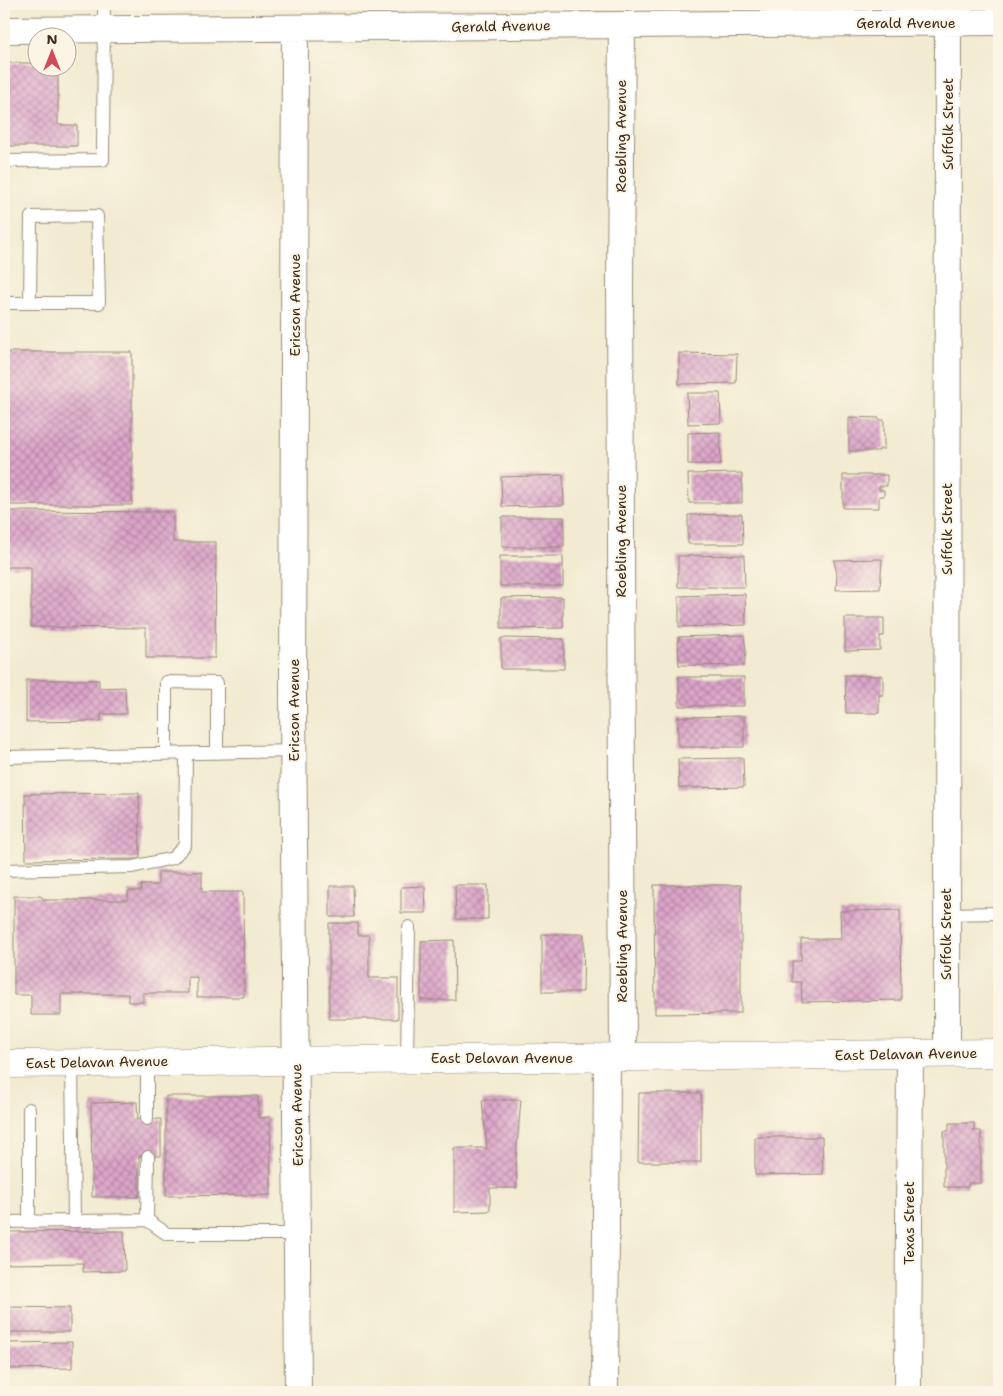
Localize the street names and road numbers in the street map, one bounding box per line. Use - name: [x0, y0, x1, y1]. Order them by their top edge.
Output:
- street label: Gerald Avenue: [856, 14, 956, 32]
- street label: Gerald Avenue: [451, 16, 551, 36]
- street label: Suffolk Street: [939, 78, 957, 170]
- street label: Roebling Avenue: [612, 80, 630, 192]
- street label: Ericson Avenue: [286, 254, 304, 356]
- street label: Suffolk Street: [938, 483, 956, 575]
- street label: Roebling Avenue: [612, 485, 630, 597]
- street label: Ericson Avenue: [285, 659, 303, 761]
- street label: Suffolk Street: [937, 888, 955, 980]
- street label: Roebling Avenue: [613, 890, 631, 1002]
- street label: East Delavan Avenue: [835, 1044, 977, 1064]
- street label: East Delavan Avenue: [431, 1049, 573, 1067]
- street label: East Delavan Avenue: [26, 1052, 168, 1072]
- street label: Ericson Avenue: [287, 1063, 307, 1167]
- street label: Texas Street: [900, 1181, 918, 1265]

